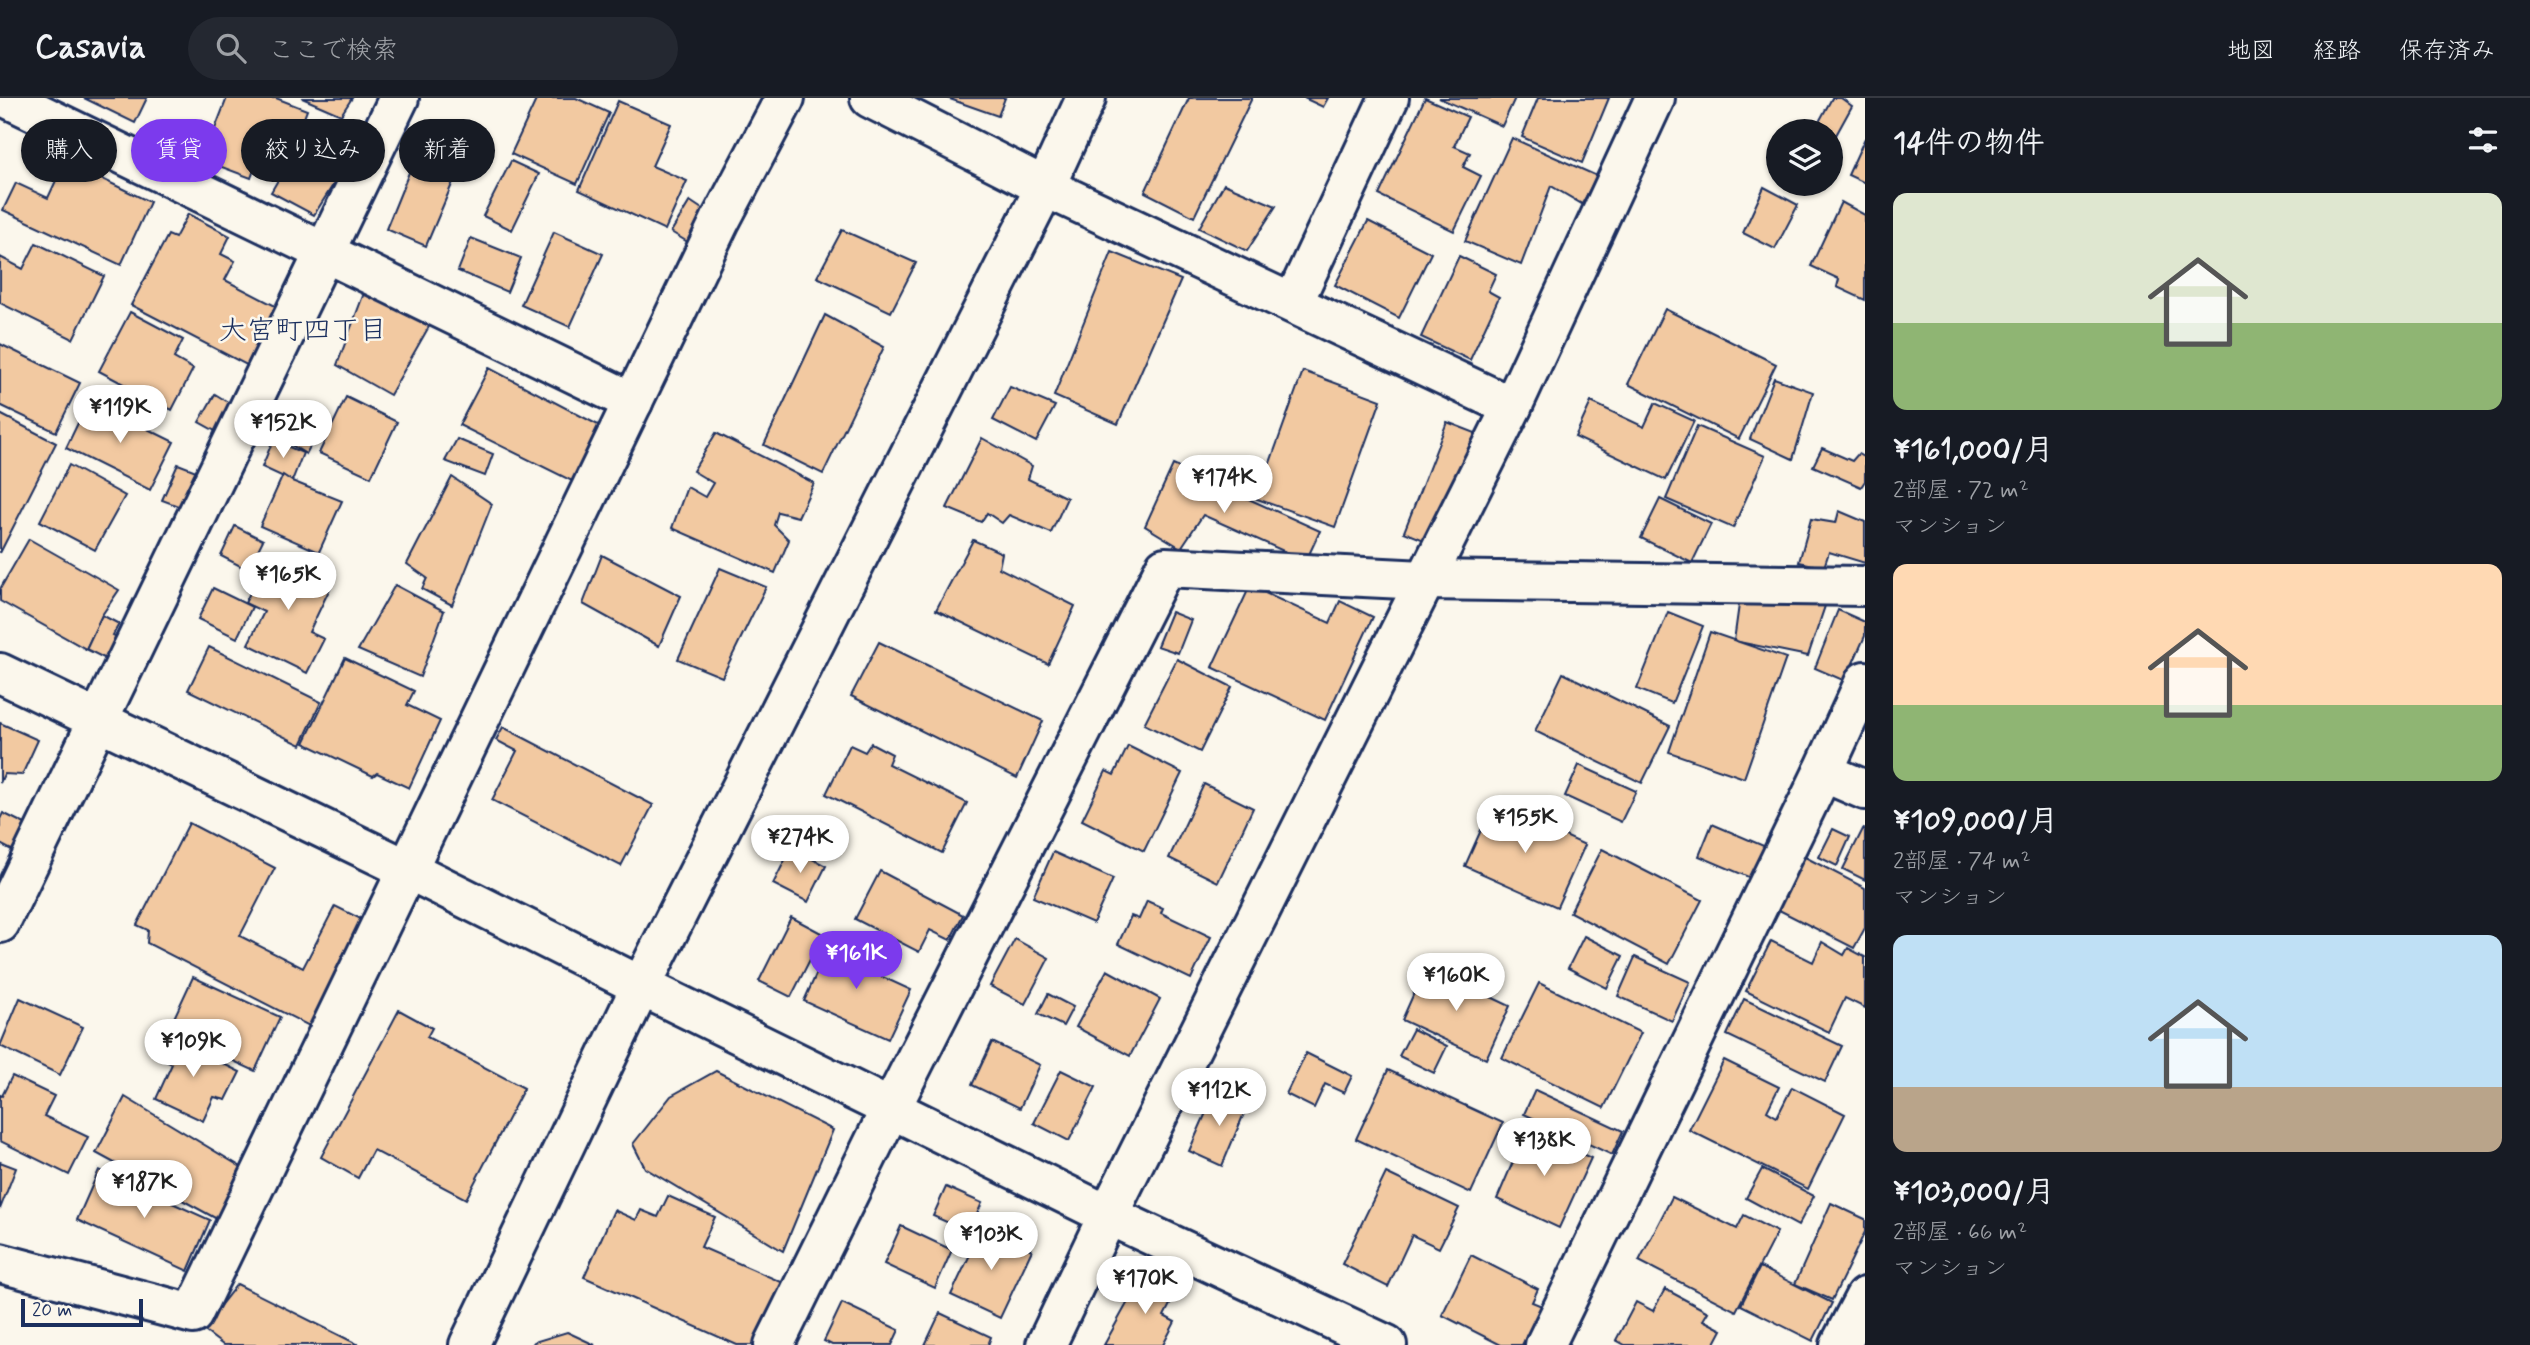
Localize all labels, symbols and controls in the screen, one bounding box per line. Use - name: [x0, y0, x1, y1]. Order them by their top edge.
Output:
- search box: [188, 17, 678, 80]
- text: Casavia: [35, 26, 146, 70]
- icon: search: [212, 29, 250, 67]
- text: ここで検索: [268, 34, 398, 68]
- text: 地図: [2227, 36, 2275, 67]
- text: 経路: [2313, 36, 2361, 67]
- text: 保存済み: [2399, 36, 2495, 67]
- chip: 購入: [21, 119, 117, 182]
- chip: 賃貸: [131, 119, 227, 182]
- chip: 絞り込み: [241, 119, 385, 182]
- chip: 新着: [399, 119, 495, 182]
- map controls: [1766, 119, 1843, 196]
- button: layers: [1766, 119, 1843, 196]
- icon: filters: [2464, 121, 2502, 159]
- text: 14件の物件: [1893, 124, 2045, 163]
- icon: home: [2135, 239, 2261, 365]
- district label: 大宮町四丁目: [219, 313, 387, 350]
- pin: ¥119K: [71, 386, 169, 445]
- text: ¥119K: [89, 393, 151, 423]
- pin: ¥152K: [234, 400, 332, 460]
- text: ¥152K: [250, 408, 316, 438]
- text: ¥161,000/月: [1893, 431, 2054, 470]
- pin: ¥174K: [1175, 456, 1273, 515]
- text: ¥174K: [1192, 463, 1256, 493]
- text: 2部屋 · 72 m²: [1893, 476, 2029, 506]
- text: マンション: [1893, 512, 2007, 542]
- pin: ¥165K: [239, 552, 337, 612]
- text: ¥165K: [255, 560, 321, 590]
- icon: home: [2135, 610, 2261, 736]
- pin: ¥155K: [1476, 796, 1574, 855]
- text: ¥109,000/月: [1893, 802, 2058, 841]
- text: ¥155K: [1493, 803, 1557, 833]
- pin: ¥274K: [751, 816, 849, 875]
- text: ¥274K: [767, 823, 833, 853]
- text: 2部屋 · 74 m²: [1893, 847, 2031, 877]
- text: マンション: [1893, 883, 2007, 913]
- pin: ¥161K: [807, 932, 905, 991]
- text: ¥161K: [825, 939, 887, 969]
- pin: ¥160K: [1407, 954, 1505, 1013]
- text: ¥160K: [1423, 961, 1489, 991]
- icon: home: [2135, 981, 2261, 1107]
- pin: ¥109K: [144, 1020, 242, 1079]
- text: ¥109K: [160, 1027, 226, 1057]
- pin: ¥112K: [1170, 1068, 1268, 1128]
- text: ¥112K: [1187, 1076, 1251, 1106]
- pin: ¥138K: [1495, 1118, 1593, 1178]
- text: ¥138K: [1513, 1126, 1575, 1156]
- pin: ¥187K: [95, 1160, 193, 1220]
- text: ¥187K: [111, 1168, 177, 1198]
- text: ¥103,000/月: [1893, 1173, 2055, 1212]
- pin: ¥103K: [942, 1212, 1040, 1272]
- text: 2部屋 · 66 m²: [1893, 1218, 2027, 1248]
- text: ¥103K: [960, 1220, 1022, 1250]
- text: マンション: [1893, 1254, 2007, 1284]
- pin: ¥170K: [1096, 1256, 1194, 1316]
- text: ¥170K: [1112, 1264, 1178, 1294]
- scale bar: [21, 1296, 144, 1328]
- text: 20 m: [32, 1298, 72, 1323]

